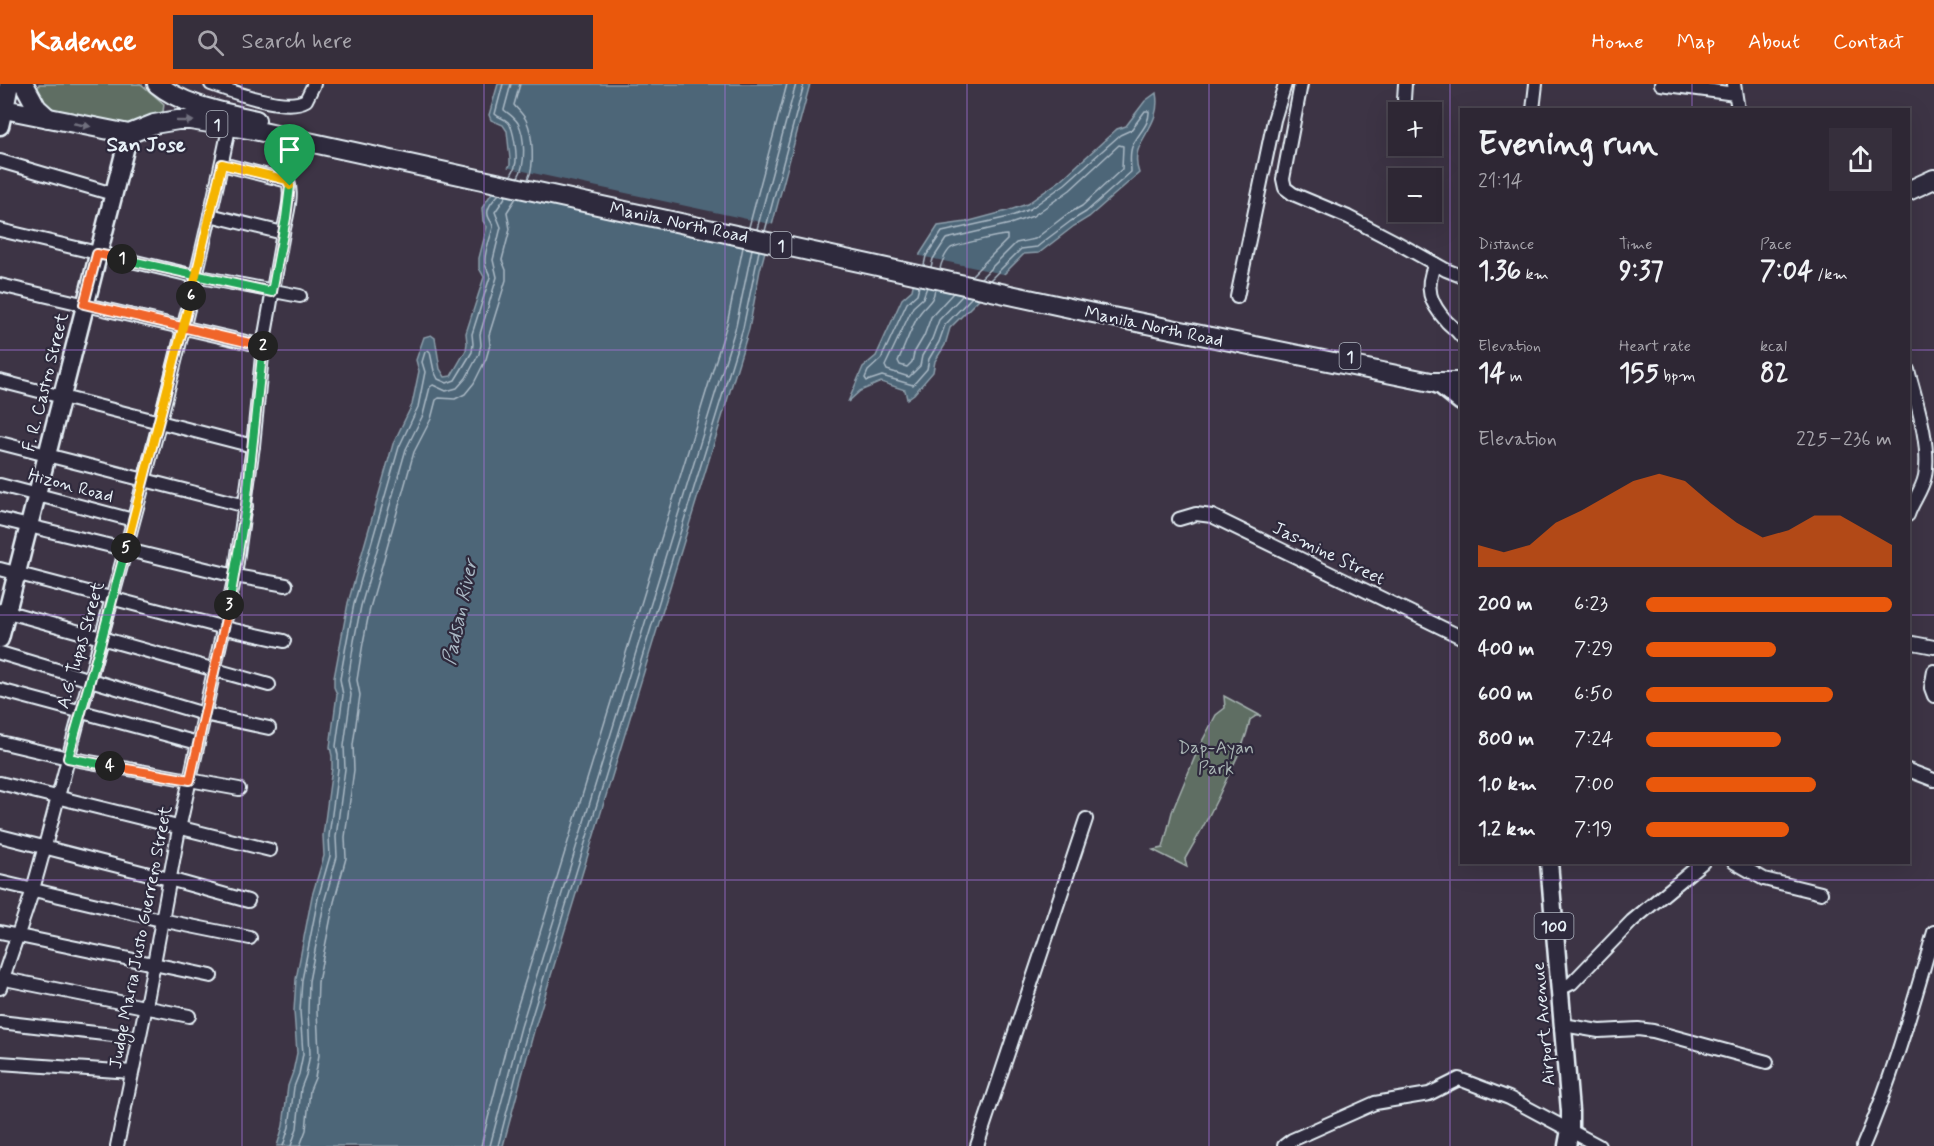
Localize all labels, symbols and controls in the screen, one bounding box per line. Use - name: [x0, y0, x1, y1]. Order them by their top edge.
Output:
- search box: [173, 15, 593, 69]
- text: Kadence: [30, 24, 137, 61]
- icon: search: [194, 26, 227, 59]
- text: Search here: [242, 28, 352, 56]
- text: Home: [1592, 28, 1644, 56]
- text: Map: [1677, 28, 1715, 56]
- text: About: [1748, 28, 1800, 56]
- text: Contact: [1833, 28, 1904, 56]
- map controls: [1388, 102, 1442, 222]
- button: +: [1388, 102, 1442, 156]
- road number: 1: [206, 111, 228, 137]
- one-way arrow: [175, 116, 194, 126]
- one-way arrow: [72, 121, 91, 130]
- text: Evening run: [1478, 123, 1658, 167]
- pin: [264, 124, 315, 186]
- button: share: [1829, 128, 1892, 191]
- district label: San Jose: [106, 131, 186, 159]
- icon: arrive: [273, 133, 306, 166]
- button: −: [1388, 168, 1442, 222]
- text: 21:14: [1478, 168, 1523, 195]
- street label: Manila North Road: [607, 197, 750, 249]
- road number: 1: [770, 232, 792, 258]
- text: Distance: [1478, 234, 1534, 255]
- text: Time: [1619, 234, 1653, 255]
- text: Pace: [1760, 234, 1792, 255]
- pin: 1: [107, 244, 137, 274]
- text: 1: [118, 248, 126, 269]
- text: 1.36: [1478, 255, 1521, 289]
- text: 9:37: [1619, 255, 1664, 289]
- text: 7:04: [1760, 255, 1813, 289]
- text: km: [1521, 264, 1549, 285]
- text: /km: [1813, 264, 1848, 285]
- pin: 6: [176, 281, 206, 311]
- text: 6: [187, 285, 195, 306]
- street label: Manila North Road: [1082, 301, 1225, 353]
- street label: F. R. Castro Street: [17, 310, 75, 454]
- pin: 2: [248, 331, 278, 361]
- text: 2: [259, 335, 267, 356]
- text: Elevation: [1478, 336, 1541, 357]
- text: Heart rate: [1619, 336, 1691, 357]
- text: kcal: [1760, 336, 1787, 357]
- road number: 1: [1340, 343, 1360, 369]
- text: 14: [1478, 357, 1505, 391]
- text: 155: [1619, 357, 1659, 391]
- text: 82: [1760, 357, 1788, 391]
- text: m: [1505, 366, 1522, 387]
- text: bpm: [1659, 366, 1695, 387]
- text: Elevation: [1478, 426, 1557, 453]
- text: 225–236 m: [1796, 426, 1892, 453]
- street label: Hizon Road: [25, 463, 116, 509]
- street label: Jasmine Street: [1268, 516, 1389, 592]
- pin: 5: [111, 533, 141, 563]
- text: 5: [121, 537, 131, 558]
- water label: Padsan River: [436, 554, 485, 668]
- street label: A.G. Tupas Street: [51, 578, 111, 712]
- pin: 3: [214, 590, 244, 620]
- text: 200 m: [1478, 591, 1533, 618]
- text: 6:23: [1574, 591, 1608, 618]
- text: 3: [225, 594, 233, 615]
- text: 400 m: [1478, 636, 1534, 663]
- text: 7:29: [1574, 636, 1613, 663]
- text: 600 m: [1478, 681, 1533, 708]
- text: 6:50: [1574, 681, 1613, 708]
- text: 800 m: [1478, 726, 1534, 753]
- text: 7:24: [1574, 726, 1613, 753]
- park label: Dap-Ayan Park: [1178, 736, 1254, 781]
- pin: 4: [95, 751, 125, 781]
- text: 4: [105, 755, 115, 776]
- text: 1.0 km: [1478, 771, 1537, 798]
- text: 7:00: [1574, 771, 1614, 798]
- street label: Judge Maria Justo Guerrero Street: [104, 803, 179, 1071]
- text: 1.2 km: [1478, 816, 1535, 843]
- text: 7:19: [1574, 816, 1612, 843]
- road number: 100: [1534, 913, 1574, 939]
- street label: Airport Avenue: [1527, 961, 1561, 1087]

